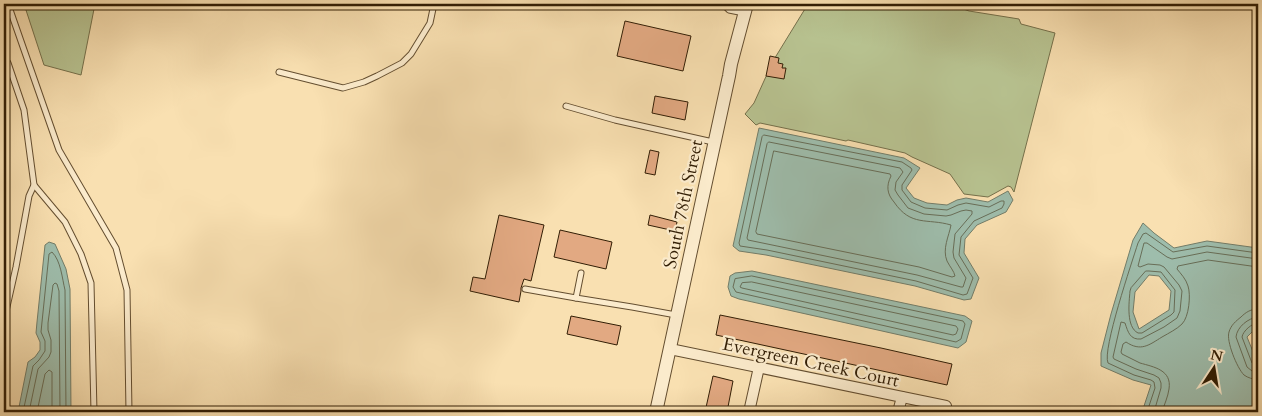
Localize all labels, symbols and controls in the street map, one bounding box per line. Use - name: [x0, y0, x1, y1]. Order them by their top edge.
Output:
- street label: South 78th Street: [658, 137, 709, 271]
- street label: Evergreen Creek Court: [720, 332, 902, 393]
- north arrow: [1190, 344, 1240, 394]
- text: N: [1209, 345, 1225, 366]

